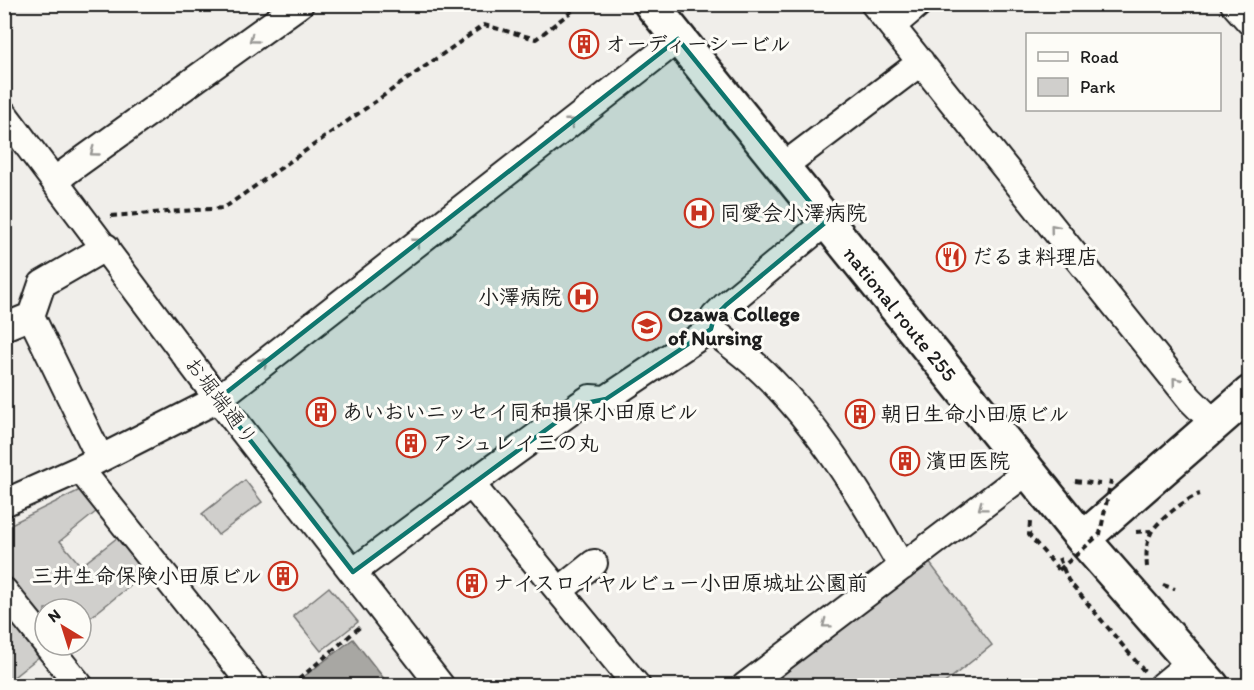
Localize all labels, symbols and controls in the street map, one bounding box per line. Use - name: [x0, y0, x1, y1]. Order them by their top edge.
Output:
- building icon: オーディーシービル: [568, 28, 600, 60]
- one-way arrow: [248, 31, 259, 42]
- place label: オーディーシービル: [605, 31, 791, 56]
- legend: [1026, 33, 1221, 111]
- text: Road: [1080, 46, 1119, 68]
- text: Park: [1080, 76, 1115, 98]
- one-way arrow: [564, 119, 575, 130]
- one-way arrow: [89, 145, 100, 156]
- hospital icon: 同愛会小澤病院: [683, 197, 715, 229]
- place label: 同愛会小澤病院: [720, 200, 867, 225]
- one-way arrow: [1051, 224, 1062, 235]
- one-way arrow: [411, 239, 422, 250]
- street label: national route 255: [838, 241, 962, 386]
- restaurant icon: だるま料理店: [935, 241, 967, 273]
- place label: だるま料理店: [972, 244, 1098, 269]
- hospital icon: 小澤病院: [567, 281, 599, 313]
- place label: 小澤病院: [478, 284, 562, 309]
- place label: Ozawa College of Nursing: [668, 301, 800, 351]
- school or university icon: Ozawa College of Nursing: [631, 310, 663, 342]
- street label: お堀端通り: [180, 351, 263, 450]
- one-way arrow: [257, 359, 268, 370]
- one-way arrow: [1172, 376, 1183, 387]
- building icon: あいおいニッセイ同和損保小田原ビル: [305, 396, 337, 428]
- building icon: 朝日生命小田原ビル: [844, 398, 876, 430]
- place label: あいおいニッセイ同和損保小田原ビル: [342, 399, 698, 424]
- place label: 朝日生命小田原ビル: [881, 401, 1070, 426]
- building icon: アシュレイ三の丸: [395, 427, 427, 459]
- place label: アシュレイ三の丸: [432, 430, 599, 455]
- building icon: 濱田医院: [889, 445, 921, 477]
- place label: 濱田医院: [926, 448, 1010, 473]
- one-way arrow: [977, 500, 988, 511]
- building icon: 三井生命保険小田原ビル: [267, 560, 299, 592]
- place label: 三井生命保険小田原ビル: [31, 563, 262, 588]
- building icon: ナイスロイヤルビュー小田原城址公園前: [456, 567, 488, 599]
- place label: ナイスロイヤルビュー小田原城址公園前: [493, 570, 868, 595]
- north arrow: [33, 597, 93, 657]
- text: N: [44, 605, 64, 626]
- one-way arrow: [822, 617, 833, 628]

